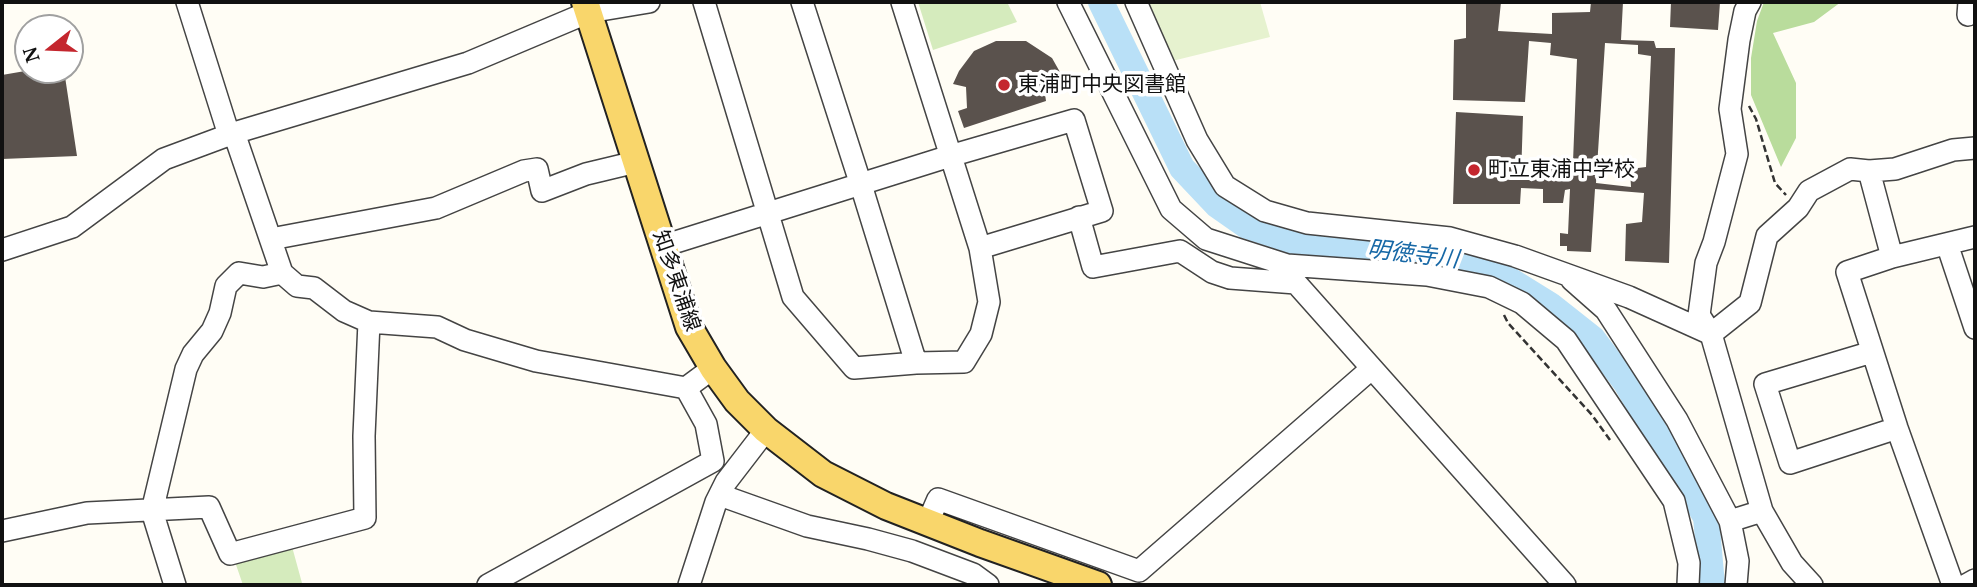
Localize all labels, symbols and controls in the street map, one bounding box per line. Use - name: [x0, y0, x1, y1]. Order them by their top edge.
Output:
- north arrow: [14, 14, 84, 84]
- text: N: [16, 44, 46, 66]
- place label: 東浦町中央図書館: [1018, 72, 1186, 98]
- marker: 東浦町中央図書館: [996, 77, 1012, 93]
- place label: 町立東浦中学校: [1488, 157, 1635, 183]
- marker: 町立東浦中学校: [1466, 162, 1482, 178]
- street label: 知多東浦線: [647, 227, 705, 335]
- water label: 明徳寺川: [1366, 236, 1460, 274]

